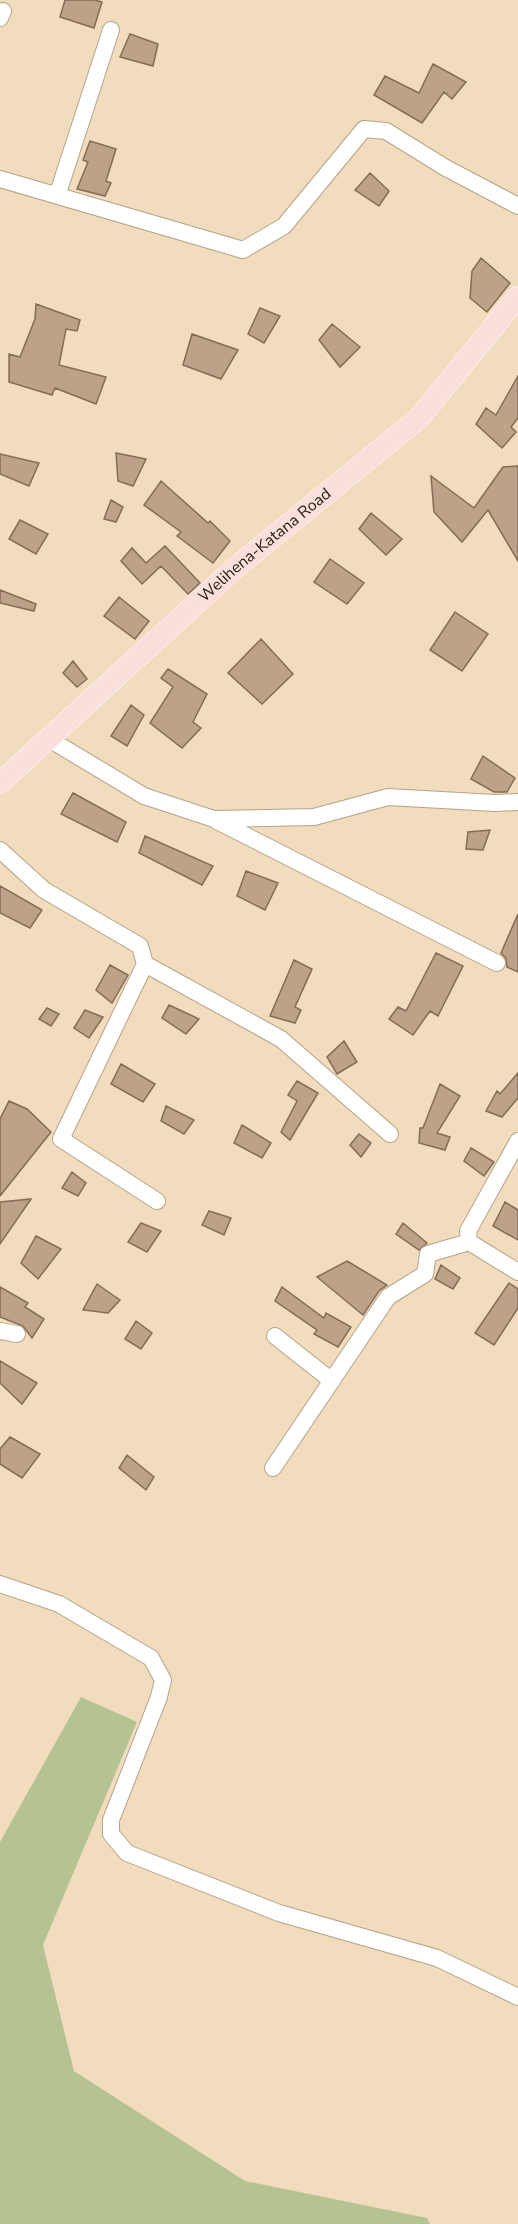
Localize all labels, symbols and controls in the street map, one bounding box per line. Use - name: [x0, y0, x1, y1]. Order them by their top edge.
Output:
- street label: Welihena-Katana Road: [194, 483, 336, 607]

